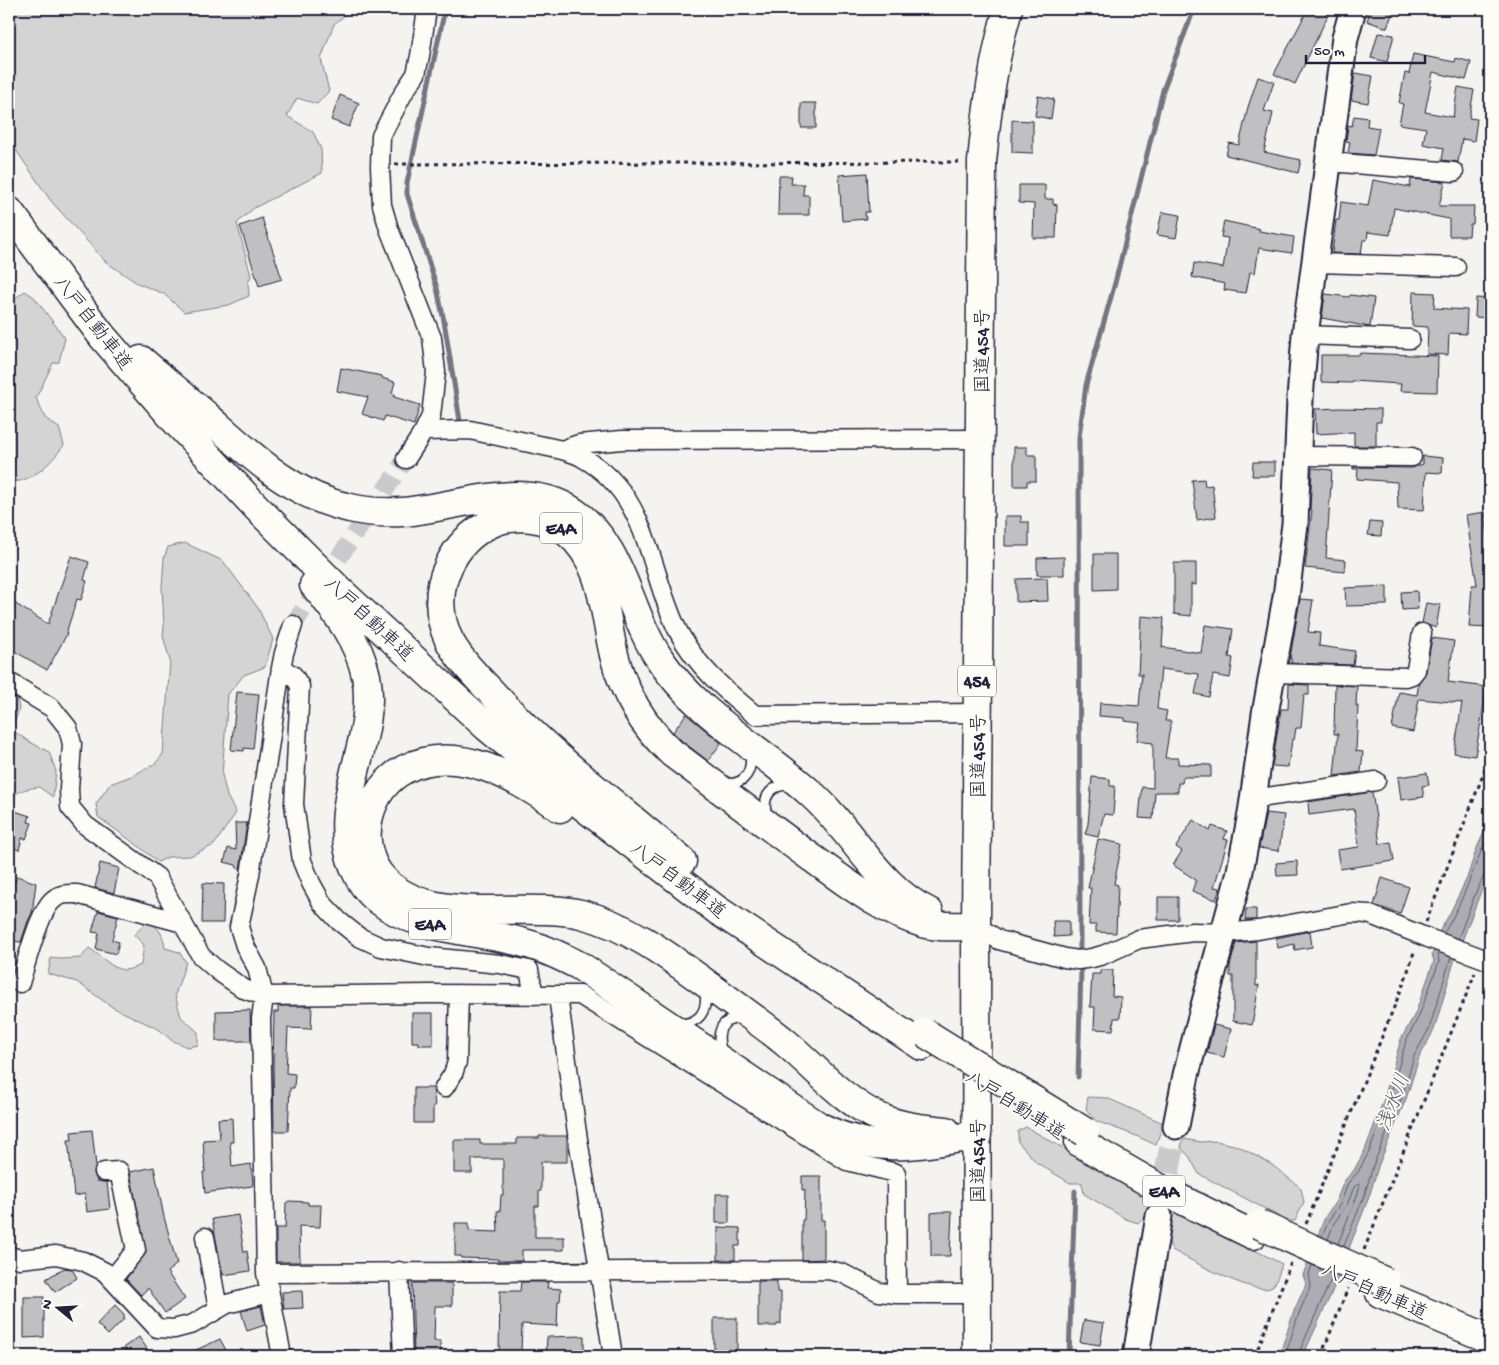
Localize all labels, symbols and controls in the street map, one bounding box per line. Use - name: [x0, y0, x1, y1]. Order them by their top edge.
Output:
- scale bar: [1306, 32, 1425, 64]
- text: 50 m: [1314, 43, 1345, 61]
- street label: 八戸自動車道: [47, 272, 136, 376]
- street label: 国道454号: [972, 309, 996, 393]
- road number: E4A: [540, 512, 582, 544]
- street label: 八戸自動車道: [318, 573, 418, 668]
- road number: 454: [958, 666, 996, 696]
- street label: 国道454号: [968, 714, 992, 798]
- street label: 八戸自動車道: [624, 838, 730, 925]
- road number: E4A: [409, 909, 451, 940]
- street label: 八戸自動車道: [960, 1066, 1069, 1147]
- water label: 浅水川: [1372, 1070, 1417, 1135]
- street label: 国道454号: [968, 1119, 992, 1203]
- road number: E4A: [1143, 1176, 1185, 1206]
- street label: 八戸自動車道: [1317, 1259, 1431, 1327]
- north arrow: [32, 1282, 82, 1332]
- text: N: [39, 1298, 58, 1312]

